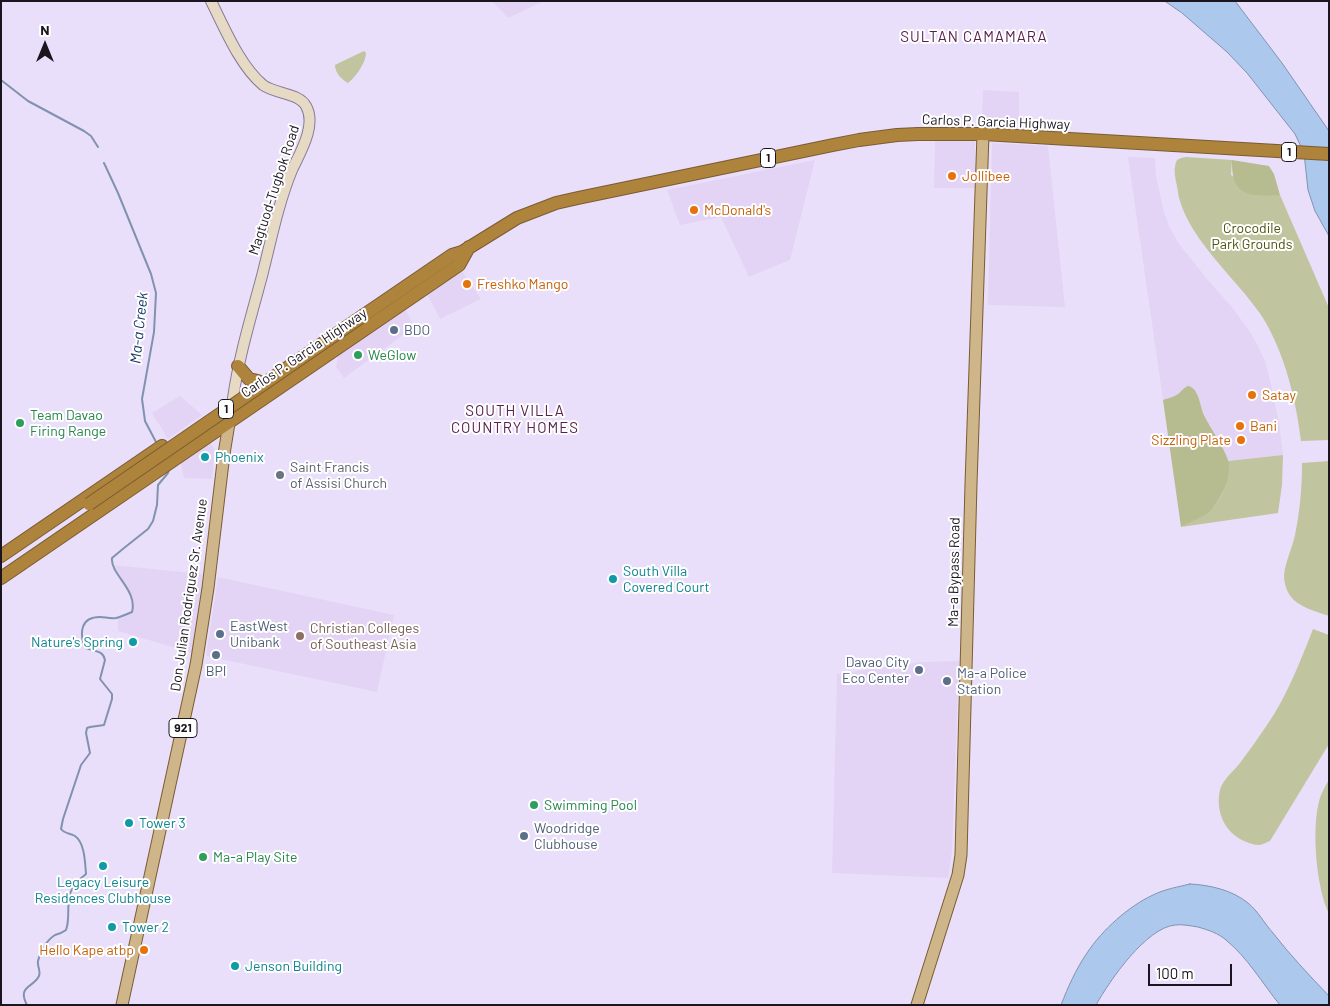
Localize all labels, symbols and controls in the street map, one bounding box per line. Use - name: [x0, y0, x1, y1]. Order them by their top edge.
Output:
- north arrow: [20, 20, 70, 70]
- text: N: [40, 21, 50, 38]
- district label: SULTAN CAMAMARA: [898, 28, 1050, 46]
- street label: Carlos P. Garcia Highway: [922, 111, 1070, 133]
- street label: Magtuod-Tugbok Road: [245, 123, 303, 257]
- road number: 1: [1282, 142, 1296, 162]
- road number: 1: [760, 148, 776, 168]
- place label: Jollibee: [962, 168, 1010, 184]
- marker: Jollibee: [946, 170, 958, 182]
- place label: McDonald's: [704, 202, 771, 218]
- marker: McDonald's: [688, 204, 700, 216]
- park label: Crocodile Park Grounds: [1212, 220, 1292, 252]
- place label: Freshko Mango: [477, 276, 568, 292]
- marker: Freshko Mango: [461, 278, 473, 290]
- water label: Ma-a Creek: [126, 291, 152, 365]
- street label: Carlos P. Garcia Highway: [238, 305, 370, 401]
- place label: BDO: [404, 322, 430, 338]
- marker: BDO: [388, 324, 400, 336]
- place label: WeGlow: [368, 347, 416, 363]
- marker: WeGlow: [352, 349, 364, 361]
- place label: Satay: [1262, 387, 1296, 403]
- marker: Satay: [1246, 389, 1258, 401]
- road number: 1: [218, 399, 234, 418]
- district label: SOUTH VILLA COUNTRY HOMES: [449, 402, 581, 437]
- place label: Team Davao Firing Range: [30, 407, 106, 440]
- marker: Team Davao Firing Range: [14, 417, 26, 429]
- place label: Bani: [1250, 418, 1277, 434]
- marker: Bani: [1234, 420, 1246, 432]
- place label: Sizzling Plate: [1151, 432, 1231, 448]
- marker: Sizzling Plate: [1235, 434, 1247, 446]
- place label: Phoenix: [215, 449, 264, 465]
- marker: Phoenix: [199, 451, 211, 463]
- place label: Saint Francis of Assisi Church: [290, 459, 387, 492]
- marker: Saint Francis of Assisi Church: [274, 469, 286, 481]
- street label: Don Julian Rodriguez Sr. Avenue: [167, 498, 211, 692]
- street label: Ma-a Bypass Road: [945, 517, 963, 627]
- place label: South Villa Covered Court: [623, 563, 710, 596]
- marker: South Villa Covered Court: [607, 573, 619, 585]
- place label: EastWest Unibank: [230, 618, 288, 650]
- place label: Christian Colleges of Southeast Asia: [310, 620, 419, 652]
- marker: EastWest Unibank: [214, 628, 226, 640]
- marker: Christian Colleges of Southeast Asia: [294, 630, 306, 642]
- place label: Nature's Spring: [31, 634, 123, 650]
- marker: Nature's Spring: [127, 636, 139, 648]
- marker: BPI: [210, 649, 222, 661]
- place label: Davao City Eco Center: [842, 654, 909, 686]
- place label: BPI: [206, 663, 226, 679]
- marker: Davao City Eco Center: [913, 664, 925, 676]
- place label: Ma-a Police Station: [957, 665, 1027, 698]
- marker: Ma-a Police Station: [941, 675, 953, 687]
- road number: 921: [169, 718, 197, 738]
- place label: Swimming Pool: [544, 797, 637, 813]
- marker: Swimming Pool: [528, 799, 540, 811]
- place label: Tower 3: [139, 815, 186, 831]
- marker: Tower 3: [123, 817, 135, 829]
- place label: Woodridge Clubhouse: [534, 820, 600, 852]
- marker: Woodridge Clubhouse: [518, 830, 530, 842]
- place label: Ma-a Play Site: [213, 849, 298, 865]
- marker: Ma-a Play Site: [197, 851, 209, 863]
- marker: Legacy Leisure Residences Clubhouse: [97, 860, 109, 872]
- place label: Legacy Leisure Residences Clubhouse: [35, 874, 171, 906]
- place label: Tower 2: [122, 919, 169, 935]
- marker: Tower 2: [106, 921, 118, 933]
- place label: Hello Kape atbp: [39, 942, 134, 958]
- marker: Hello Kape atbp: [138, 944, 150, 956]
- scale bar: [1150, 954, 1234, 986]
- place label: Jenson Building: [245, 958, 342, 974]
- marker: Jenson Building: [229, 960, 241, 972]
- text: 100 m: [1156, 964, 1194, 982]

